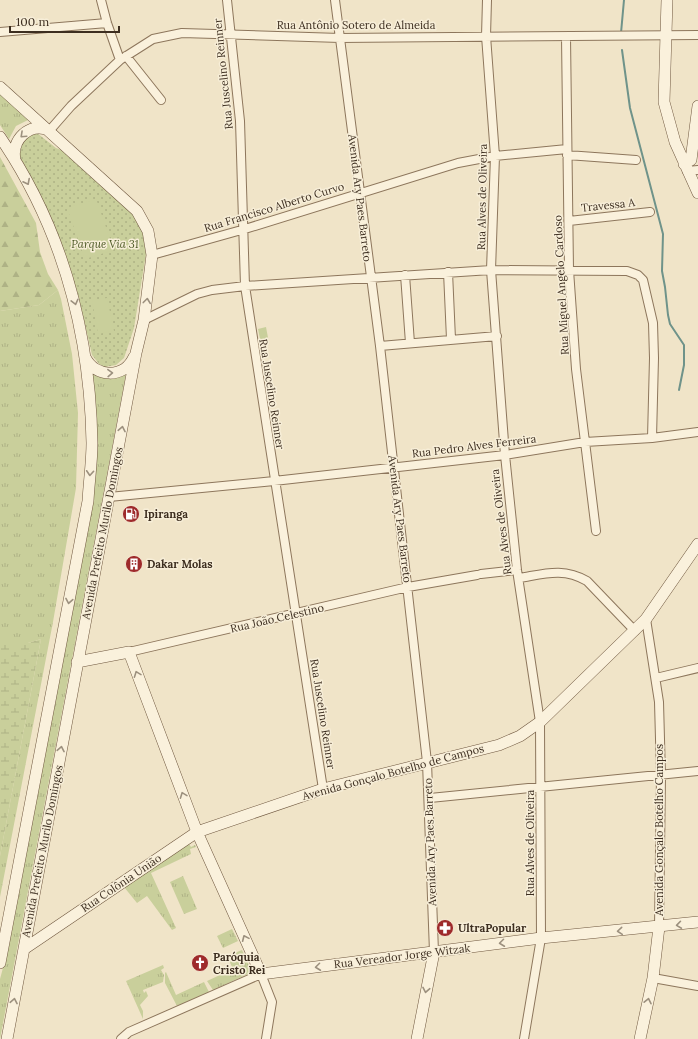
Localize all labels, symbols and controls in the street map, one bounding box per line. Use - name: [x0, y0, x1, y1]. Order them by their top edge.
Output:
- scale bar: [10, 8, 119, 34]
- text: 100 m: [16, 14, 49, 29]
- street label: Rua Juscelino Reinner: [210, 18, 236, 130]
- street label: Rua Antônio Sotero de Almeida: [277, 18, 436, 32]
- one-way arrow: [20, 130, 28, 138]
- street label: Avenida Ary Paes Barreto: [345, 132, 375, 263]
- street label: Rua Alves de Oliveira: [474, 143, 490, 250]
- one-way arrow: [23, 178, 30, 185]
- street label: Rua Francisco Alberto Curvo: [202, 179, 346, 235]
- street label: Travessa A: [580, 195, 637, 215]
- street label: Rua Miguel Angelo Cardoso: [550, 215, 572, 355]
- park label: Parque Via 31: [71, 237, 139, 251]
- one-way arrow: [142, 298, 151, 304]
- one-way arrow: [70, 299, 78, 306]
- street label: Rua Juscelino Reinner: [256, 338, 288, 450]
- one-way arrow: [107, 368, 114, 377]
- one-way arrow: [117, 426, 126, 432]
- street label: Rua Pedro Alves Ferreira: [411, 431, 537, 461]
- street label: Avenida Prefeito Murilo Domingos: [78, 446, 126, 621]
- street label: Avenida Ary Paes Barreto: [385, 453, 415, 584]
- street label: Rua Alves de Oliveira: [488, 468, 514, 576]
- one-way arrow: [85, 470, 94, 476]
- fuel station icon: Ipiranga: [121, 504, 141, 524]
- place label: Ipiranga: [144, 507, 188, 521]
- building icon: Dakar Molas: [124, 554, 144, 574]
- place label: Dakar Molas: [147, 557, 213, 571]
- one-way arrow: [65, 598, 74, 604]
- street label: Rua João Celestino: [229, 600, 325, 636]
- street label: Rua Juscelino Reinner: [307, 658, 339, 770]
- one-way arrow: [133, 670, 141, 677]
- street label: Avenida Gonçalo Botelho de Campos: [300, 741, 485, 803]
- street label: Avenida Gonçalo Botelho Campos: [652, 744, 666, 917]
- one-way arrow: [56, 746, 64, 752]
- street label: Avenida Prefeito Murilo Domingos: [18, 764, 66, 939]
- street label: Avenida Ary Paes Barreto: [421, 778, 439, 907]
- street label: Rua Alves de Oliveira: [523, 789, 537, 896]
- one-way arrow: [180, 792, 188, 799]
- street label: Rua Colônia União: [78, 851, 164, 915]
- pharmacy icon: UltraPopular: [435, 918, 455, 938]
- one-way arrow: [676, 920, 682, 929]
- place label: UltraPopular: [458, 921, 527, 935]
- one-way arrow: [617, 926, 623, 935]
- one-way arrow: [242, 935, 250, 942]
- one-way arrow: [499, 938, 505, 947]
- street label: Rua Vereador Jorge Witzak: [333, 941, 471, 971]
- place label: Paróquia Cristo Rei: [213, 950, 266, 977]
- church icon: Paróquia Cristo Rei: [190, 953, 210, 973]
- one-way arrow: [315, 962, 321, 971]
- one-way arrow: [423, 987, 431, 993]
- one-way arrow: [9, 998, 17, 1004]
- one-way arrow: [643, 998, 651, 1004]

